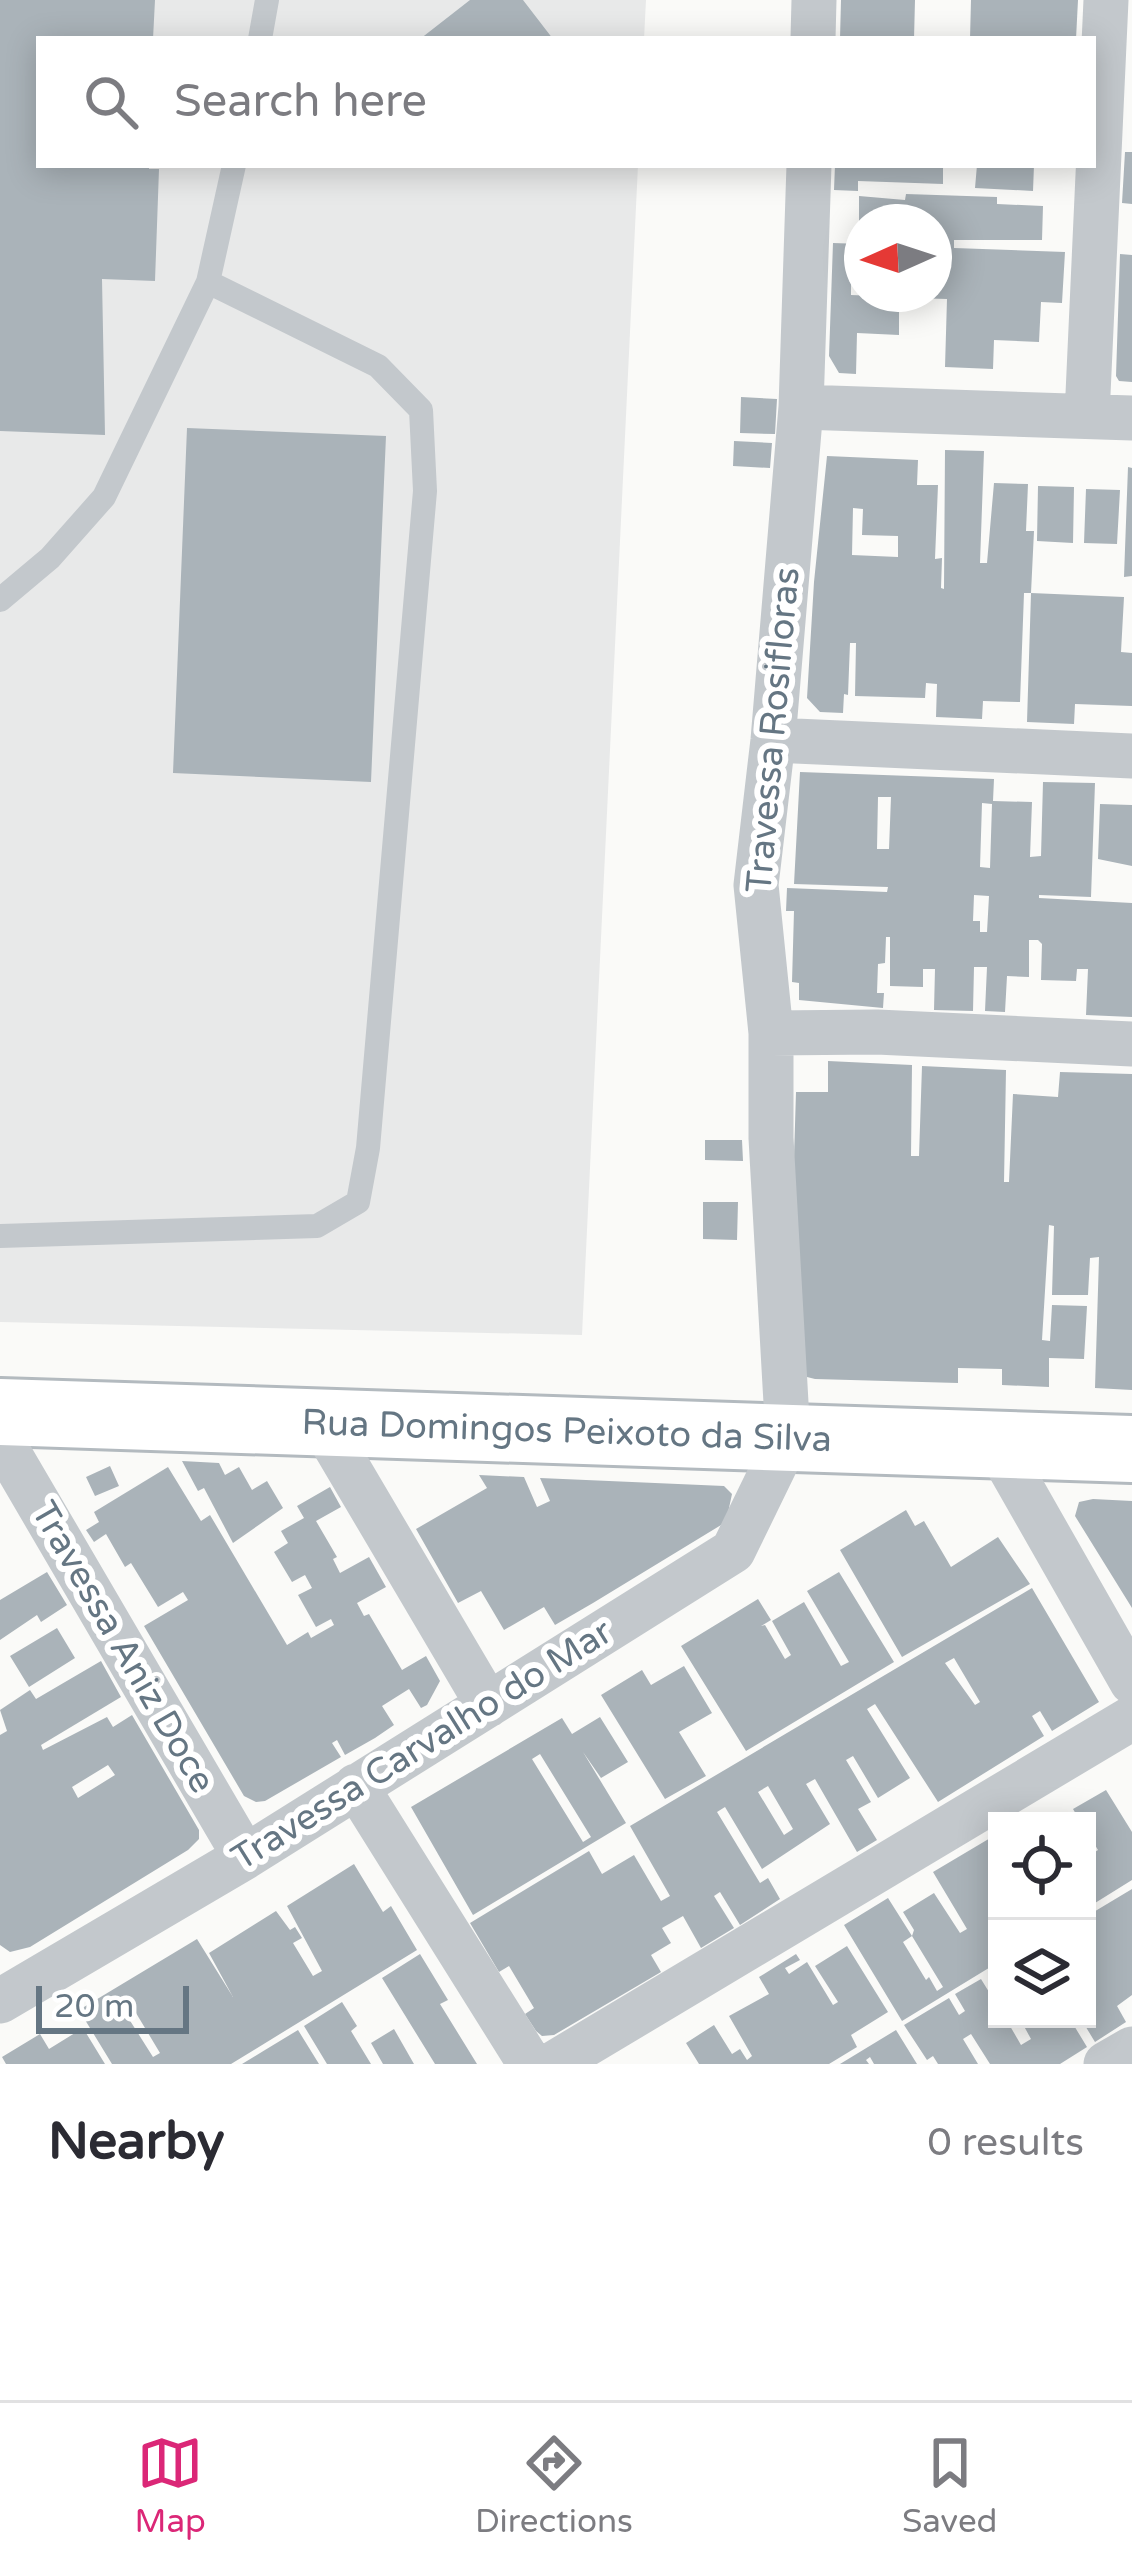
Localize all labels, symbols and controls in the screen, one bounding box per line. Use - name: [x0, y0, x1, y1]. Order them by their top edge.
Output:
- search box: [36, 36, 1096, 168]
- icon: search: [78, 69, 144, 135]
- text: Search here: [174, 75, 427, 129]
- north arrow: [844, 204, 952, 312]
- street label: Travessa Rosifloras: [737, 565, 809, 895]
- street label: Rua Domingos Peixoto da Silva: [301, 1400, 833, 1461]
- street label: Travessa Aniz Doce: [22, 1494, 224, 1800]
- street label: Travessa Carvalho do Mar: [224, 1610, 620, 1880]
- map controls: [988, 1812, 1096, 2028]
- button: locate: [988, 1812, 1096, 1920]
- button: layers: [988, 1920, 1096, 2028]
- scale bar: [36, 1980, 189, 2033]
- text: 20 m: [54, 1987, 134, 2026]
- text: Nearby: [48, 2111, 225, 2173]
- text: 0 results: [927, 2119, 1084, 2166]
- tab: Map: [135, 2430, 206, 2541]
- tab: Directions: [475, 2430, 633, 2541]
- tab: Saved: [902, 2430, 997, 2541]

